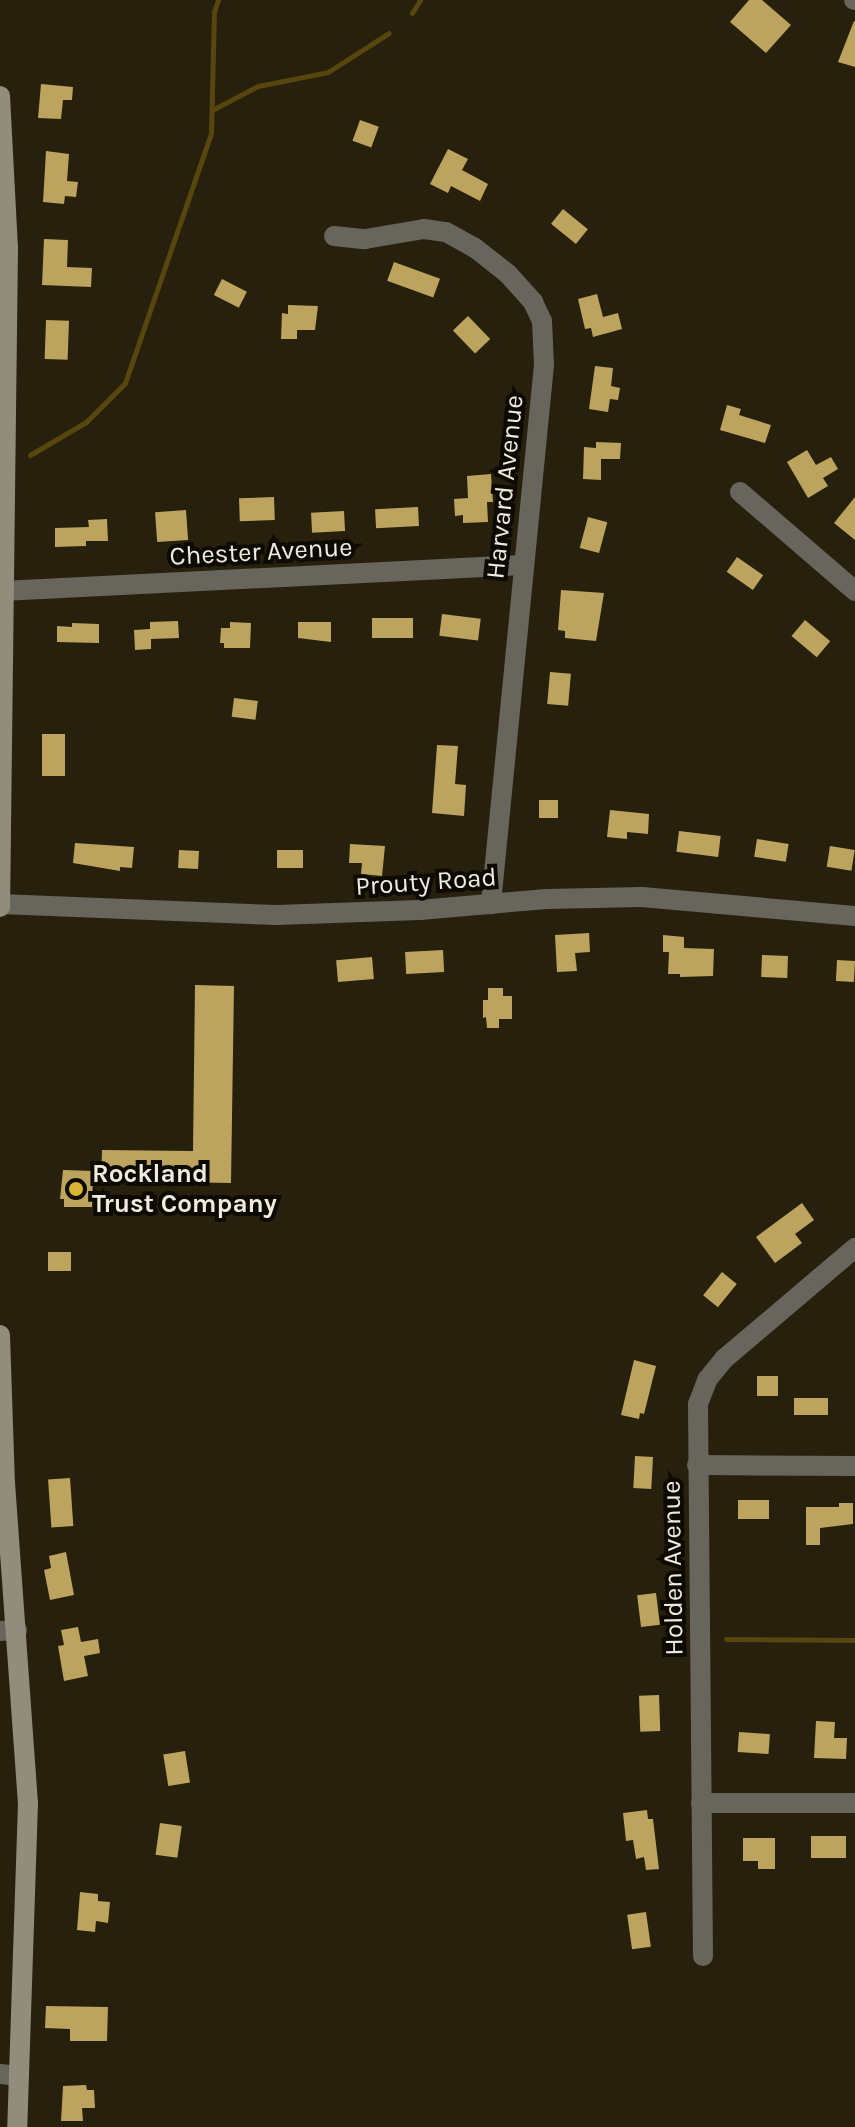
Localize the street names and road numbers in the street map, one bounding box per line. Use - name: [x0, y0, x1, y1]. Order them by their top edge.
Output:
- street label: Harvard Avenue: [480, 393, 530, 581]
- street label: Chester Avenue: [169, 532, 353, 572]
- street label: Prouty Road: [354, 861, 498, 903]
- street label: Holden Avenue: [656, 1480, 690, 1656]

